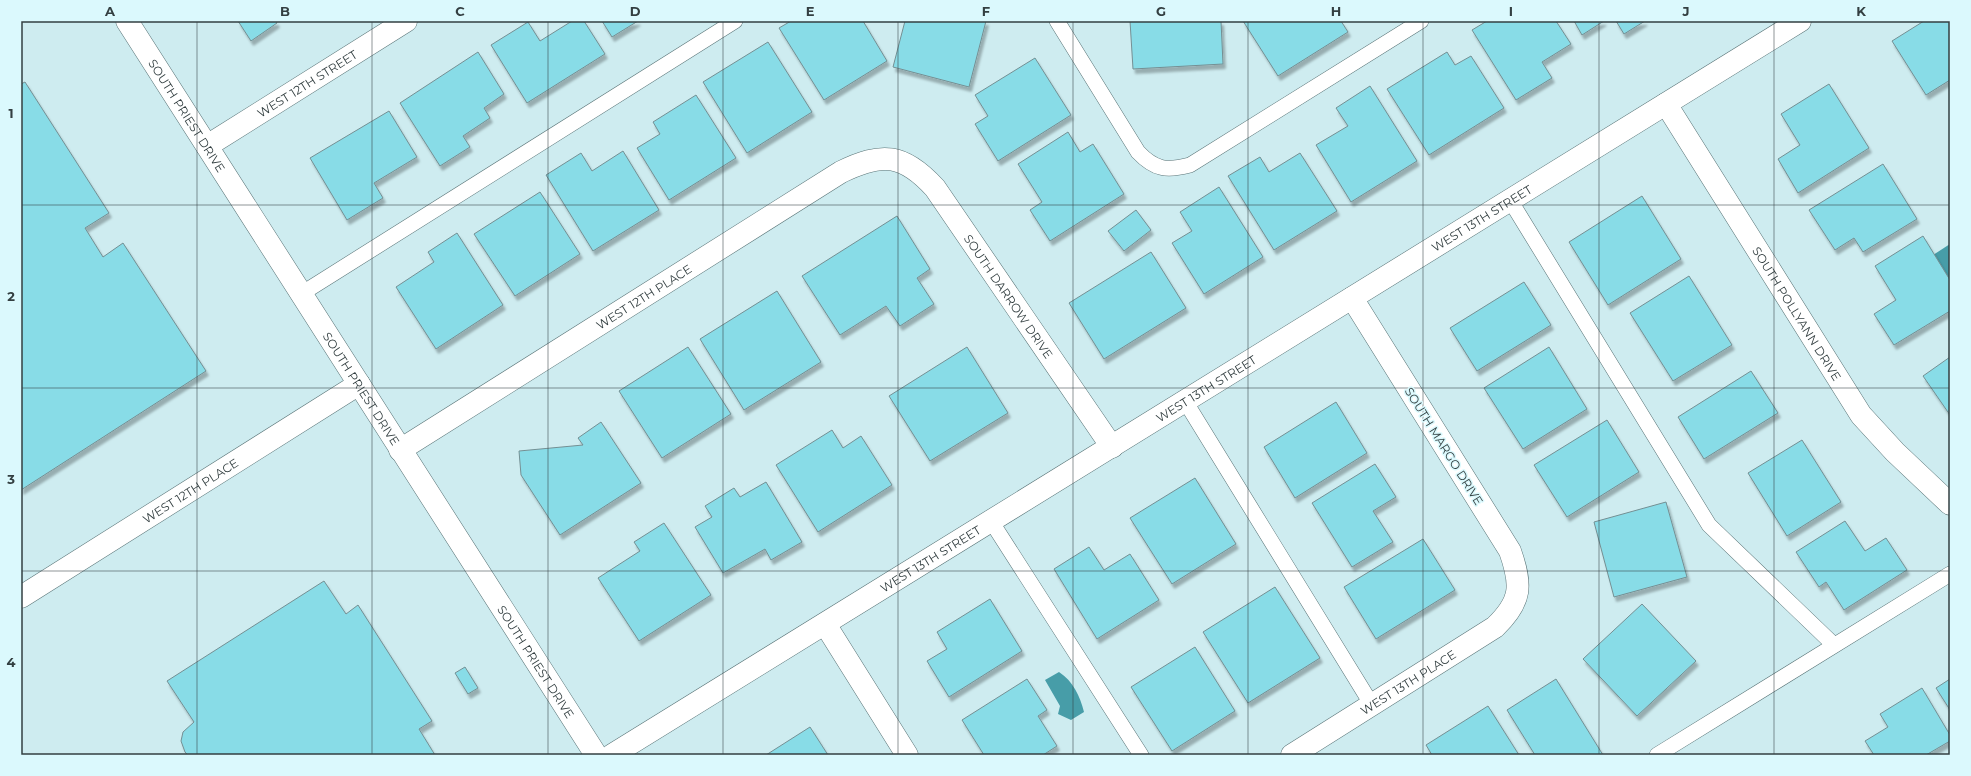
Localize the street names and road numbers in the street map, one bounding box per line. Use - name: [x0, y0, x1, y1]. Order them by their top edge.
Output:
- street label: WEST 12TH STREET: [254, 46, 360, 120]
- street label: SOUTH PRIEST DRIVE: [146, 56, 229, 175]
- street label: WEST 13TH STREET: [1429, 181, 1534, 254]
- street label: SOUTH DARROW DRIVE: [961, 231, 1057, 361]
- street label: SOUTH POLLYANN DRIVE: [1750, 244, 1845, 383]
- street label: WEST 12TH PLACE: [593, 261, 694, 332]
- street label: SOUTH PRIEST DRIVE: [320, 329, 403, 448]
- street label: WEST 13TH STREET: [1153, 351, 1259, 425]
- street label: SOUTH MARGO DRIVE: [1402, 384, 1486, 508]
- street label: WEST 12TH PLACE: [140, 455, 241, 526]
- street label: WEST 13TH STREET: [877, 522, 983, 595]
- street label: SOUTH PRIEST DRIVE: [495, 602, 578, 721]
- street label: WEST 13TH PLACE: [1357, 646, 1458, 718]

